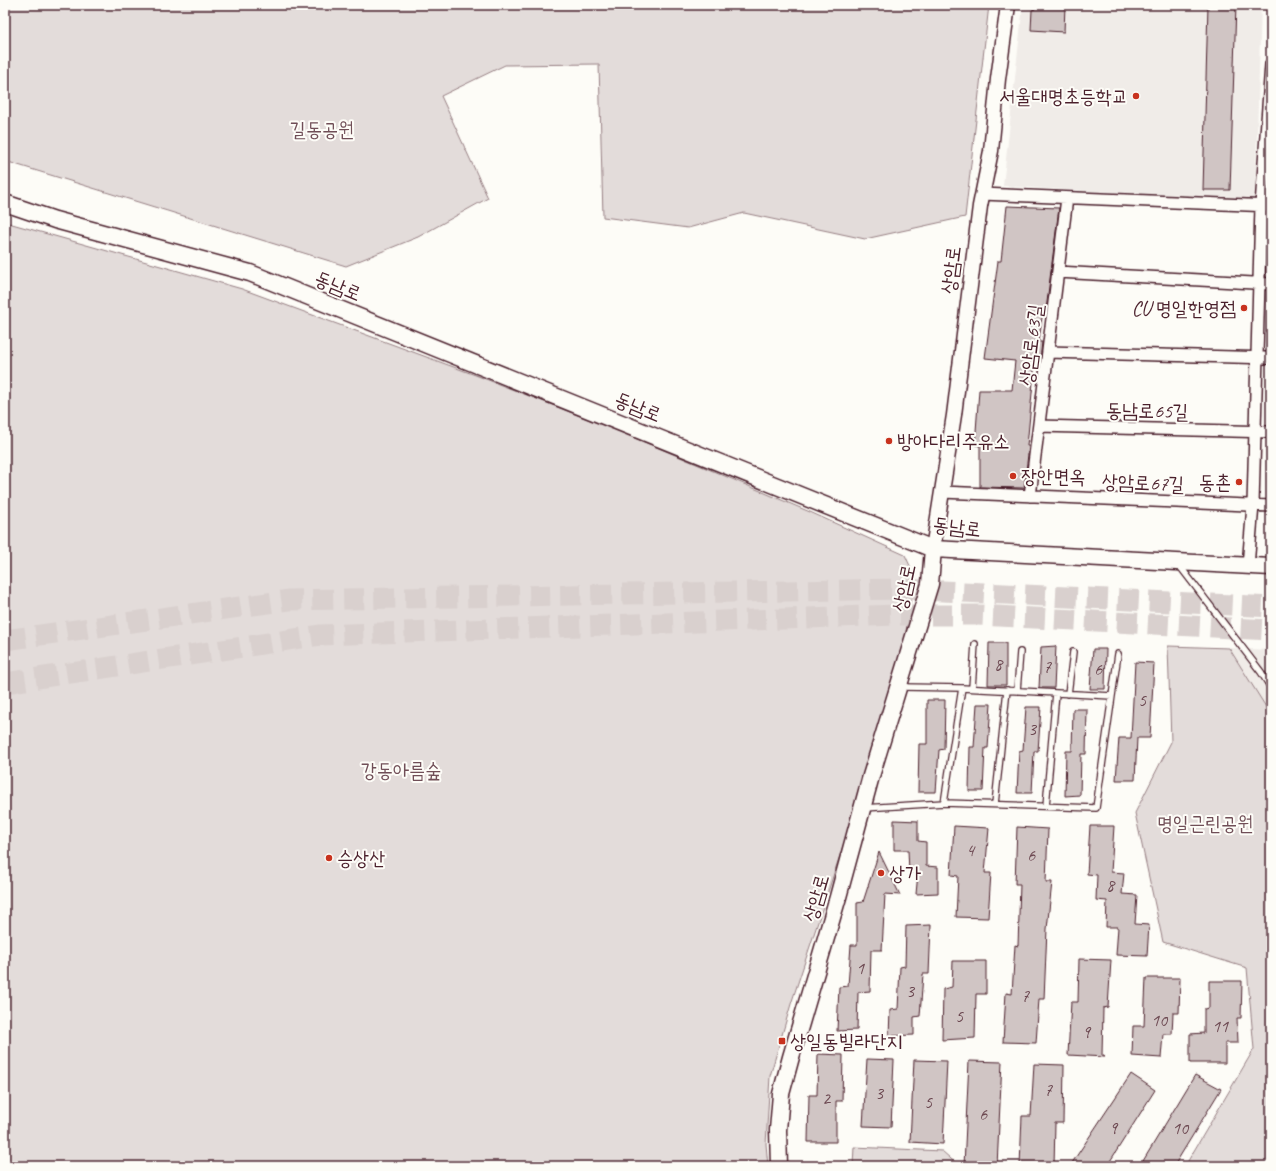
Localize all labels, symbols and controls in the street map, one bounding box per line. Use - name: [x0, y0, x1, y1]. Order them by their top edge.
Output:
- place label: 서울대명초등학교: [999, 84, 1128, 109]
- marker: 서울대명초등학교: [1131, 91, 1141, 101]
- park label: 길동공원: [290, 117, 354, 142]
- street label: 상암로: [936, 245, 966, 295]
- street label: 동남로: [311, 265, 365, 307]
- place label: CU 명일한영점: [1132, 296, 1236, 321]
- street label: 상암로63길: [1014, 303, 1048, 387]
- marker: CU 명일한영점: [1239, 303, 1249, 313]
- street label: 동남로: [611, 386, 665, 428]
- street label: 동남로65길: [1106, 398, 1188, 424]
- place label: 방아다리주유소: [897, 429, 1010, 454]
- marker: 방아다리주유소: [884, 436, 894, 446]
- place label: 장안면옥: [1021, 464, 1085, 489]
- street label: 상암로67길: [1101, 469, 1185, 497]
- place label: 동촌: [1199, 470, 1231, 495]
- marker: 장안면옥: [1008, 471, 1018, 481]
- marker: 동촌: [1234, 477, 1244, 487]
- street label: 동남로: [932, 512, 982, 542]
- street label: 상암로: [887, 562, 921, 614]
- house number: 8: [994, 653, 1004, 675]
- house number: 7: [1043, 656, 1052, 678]
- house number: 6: [1094, 658, 1103, 680]
- house number: 5: [1138, 689, 1147, 711]
- house number: 3: [1028, 718, 1038, 740]
- park label: 강동아름숲: [361, 758, 441, 783]
- park label: 명일근린공원: [1157, 811, 1253, 836]
- house number: 4: [966, 839, 976, 861]
- house number: 6: [1027, 844, 1036, 866]
- place label: 승상산: [337, 846, 385, 871]
- marker: 승상산: [324, 853, 334, 863]
- place label: 상가: [889, 861, 921, 886]
- marker: 상가: [876, 868, 886, 878]
- street label: 상암로: [797, 871, 835, 925]
- house number: 8: [1106, 874, 1116, 896]
- house number: 1: [856, 957, 865, 979]
- house number: 3: [906, 980, 916, 1002]
- house number: 7: [1021, 985, 1030, 1007]
- house number: 5: [955, 1005, 964, 1027]
- house number: 10: [1151, 1009, 1169, 1031]
- house number: 11: [1212, 1015, 1229, 1037]
- house number: 9: [1082, 1021, 1092, 1043]
- place label: 상일동빌라단지: [790, 1029, 903, 1054]
- marker: 상일동빌라단지: [777, 1036, 787, 1046]
- house number: 7: [1044, 1079, 1053, 1101]
- house number: 3: [875, 1082, 885, 1104]
- house number: 2: [822, 1087, 832, 1109]
- house number: 5: [924, 1091, 933, 1113]
- house number: 6: [979, 1103, 988, 1125]
- house number: 9: [1109, 1117, 1119, 1139]
- house number: 10: [1172, 1117, 1190, 1139]

